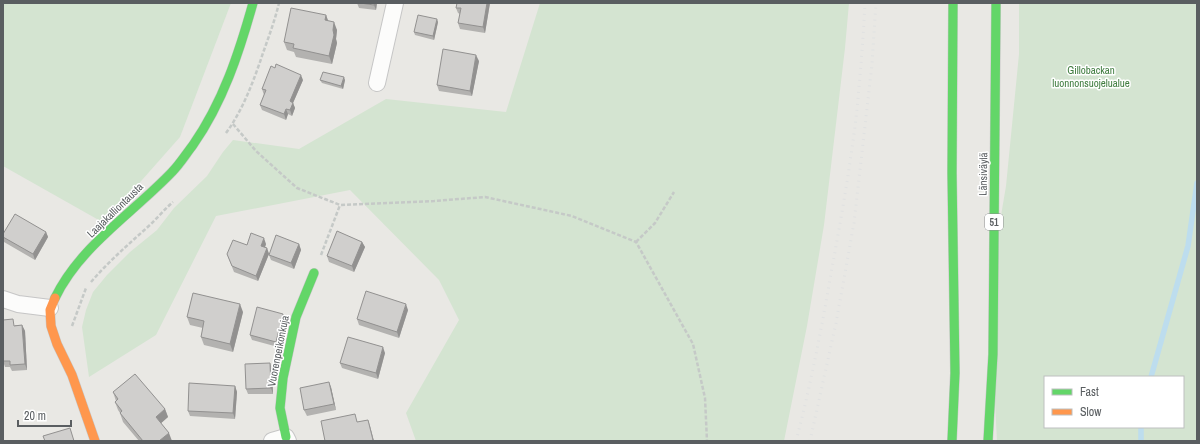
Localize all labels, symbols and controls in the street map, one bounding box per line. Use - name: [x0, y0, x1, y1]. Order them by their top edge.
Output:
- park label: Gillobackan luonnonsuojelualue: [1052, 63, 1130, 90]
- street label: Länsiväylä: [976, 152, 990, 196]
- street label: Laajakalliontausta: [84, 180, 146, 240]
- road number: 51: [985, 214, 1003, 230]
- street label: Vuorenpeikonkuja: [264, 314, 292, 388]
- legend: [1044, 376, 1184, 428]
- text: Fast: [1080, 384, 1099, 400]
- scale bar: [18, 402, 71, 428]
- text: Slow: [1080, 404, 1102, 420]
- text: 20 m: [24, 408, 46, 424]

